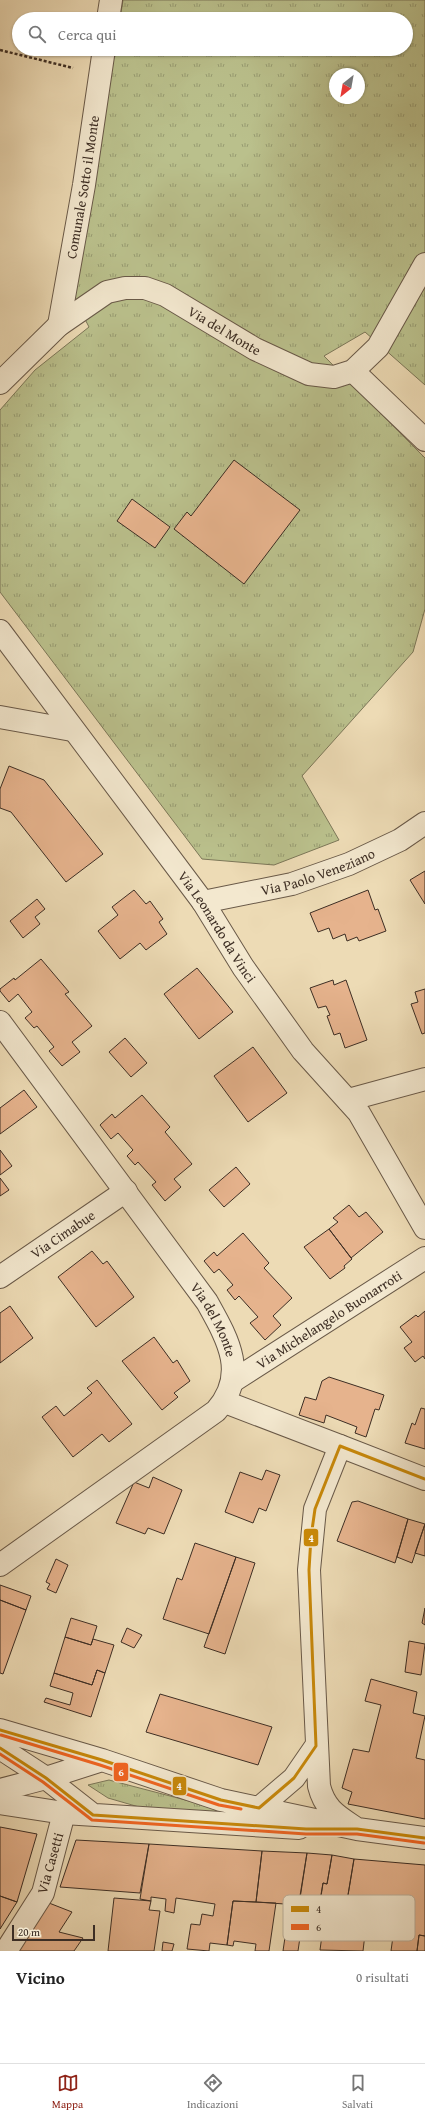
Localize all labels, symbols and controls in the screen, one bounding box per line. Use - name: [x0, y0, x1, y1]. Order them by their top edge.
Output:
- search box: [12, 12, 413, 56]
- icon: search: [26, 23, 48, 45]
- text: Cerca qui: [58, 24, 116, 45]
- north arrow: [329, 68, 365, 104]
- street label: Comunale Sotto il Monte: [61, 114, 104, 260]
- street label: Via del Monte: [184, 301, 264, 361]
- street label: Via Paolo Veneziano: [259, 843, 378, 900]
- street label: Via Leonardo da Vinci: [173, 867, 261, 987]
- street label: Via Cimabue: [27, 1205, 99, 1263]
- street label: Via Michelangelo Buonarroti: [252, 1265, 406, 1374]
- street label: Via del Monte: [186, 1278, 241, 1359]
- line badge: 4: [303, 1528, 319, 1547]
- text: 4: [308, 1530, 314, 1546]
- line badge: 6: [113, 1762, 129, 1782]
- text: 6: [118, 1764, 124, 1780]
- line badge: 4: [172, 1776, 187, 1796]
- text: 4: [176, 1778, 182, 1794]
- street label: Via Casetti: [32, 1830, 68, 1896]
- legend: [283, 1895, 415, 1941]
- text: 4: [316, 1901, 321, 1917]
- text: 6: [316, 1919, 321, 1935]
- scale bar: [12, 1923, 95, 1942]
- text: 20 m: [18, 1924, 40, 1940]
- text: Vicino: [16, 1965, 65, 1990]
- text: 0 risultati: [356, 1968, 409, 1987]
- tab: Mappa: [52, 2072, 83, 2112]
- tab: Indicazioni: [187, 2072, 238, 2112]
- tab: Salvati: [342, 2072, 373, 2112]

